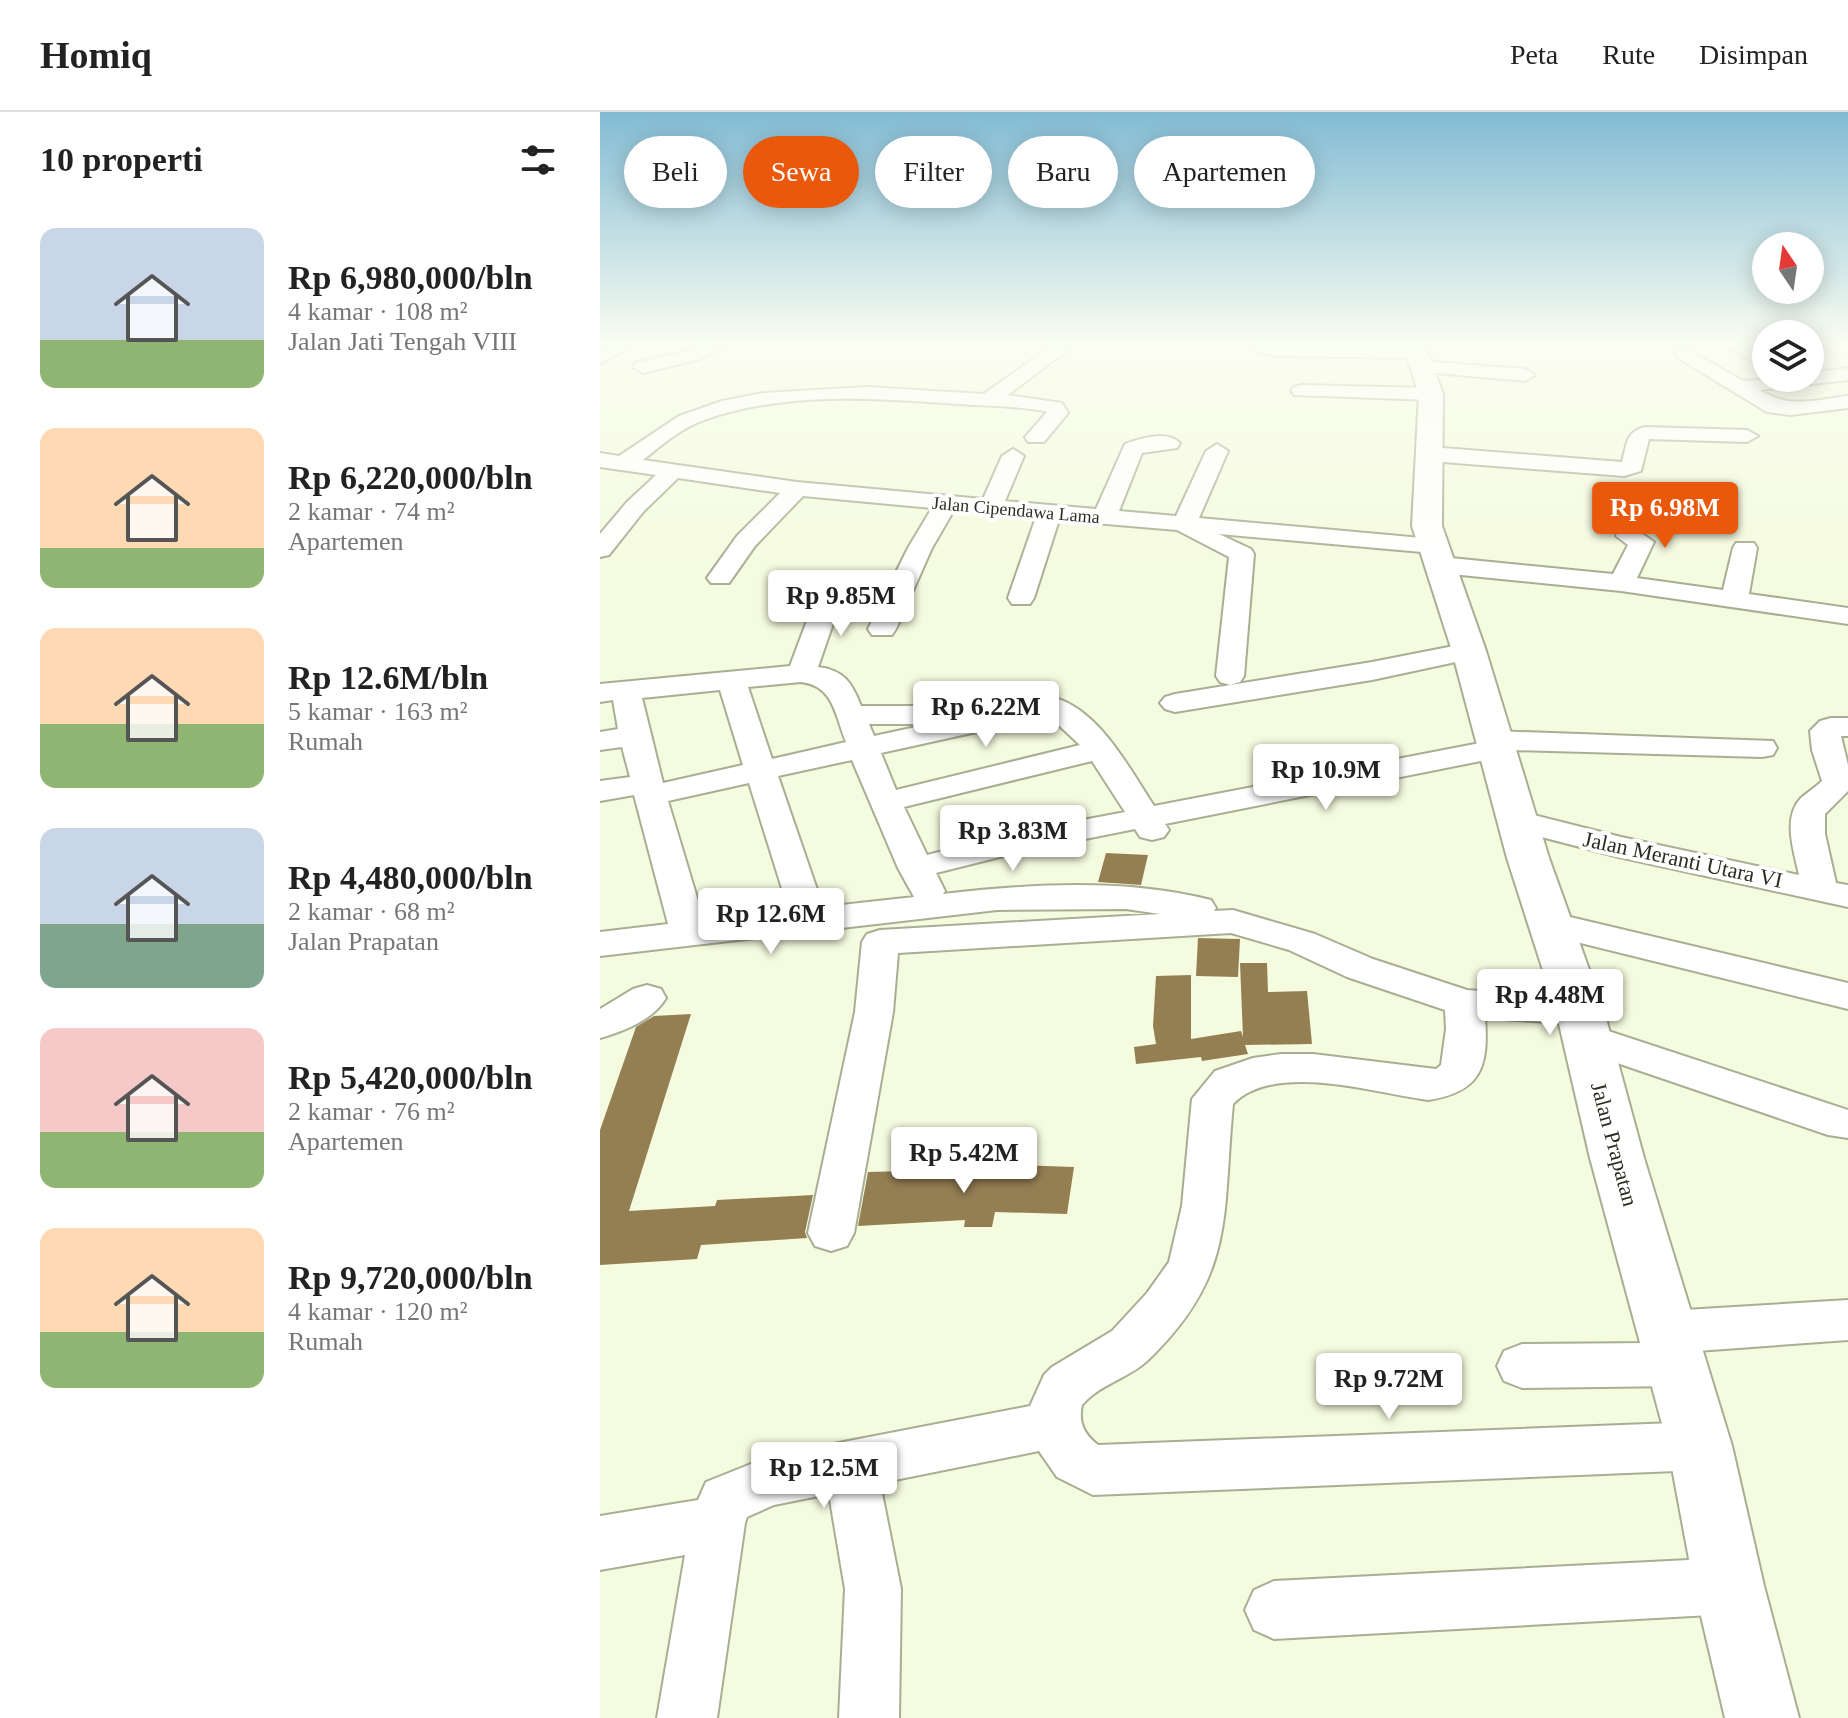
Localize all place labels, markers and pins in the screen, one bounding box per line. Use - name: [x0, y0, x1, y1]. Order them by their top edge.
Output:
- pin: Rp 6.98M: [1582, 482, 1748, 550]
- pin: Rp 9.85M: [758, 570, 924, 638]
- pin: Rp 6.22M: [903, 681, 1069, 749]
- pin: Rp 10.9M: [1243, 744, 1409, 812]
- pin: Rp 3.83M: [930, 805, 1096, 873]
- pin: Rp 12.6M: [688, 888, 854, 956]
- pin: Rp 4.48M: [1467, 969, 1633, 1037]
- pin: Rp 5.42M: [881, 1127, 1047, 1195]
- pin: Rp 9.72M: [1306, 1353, 1472, 1421]
- pin: Rp 12.5M: [741, 1442, 907, 1510]

